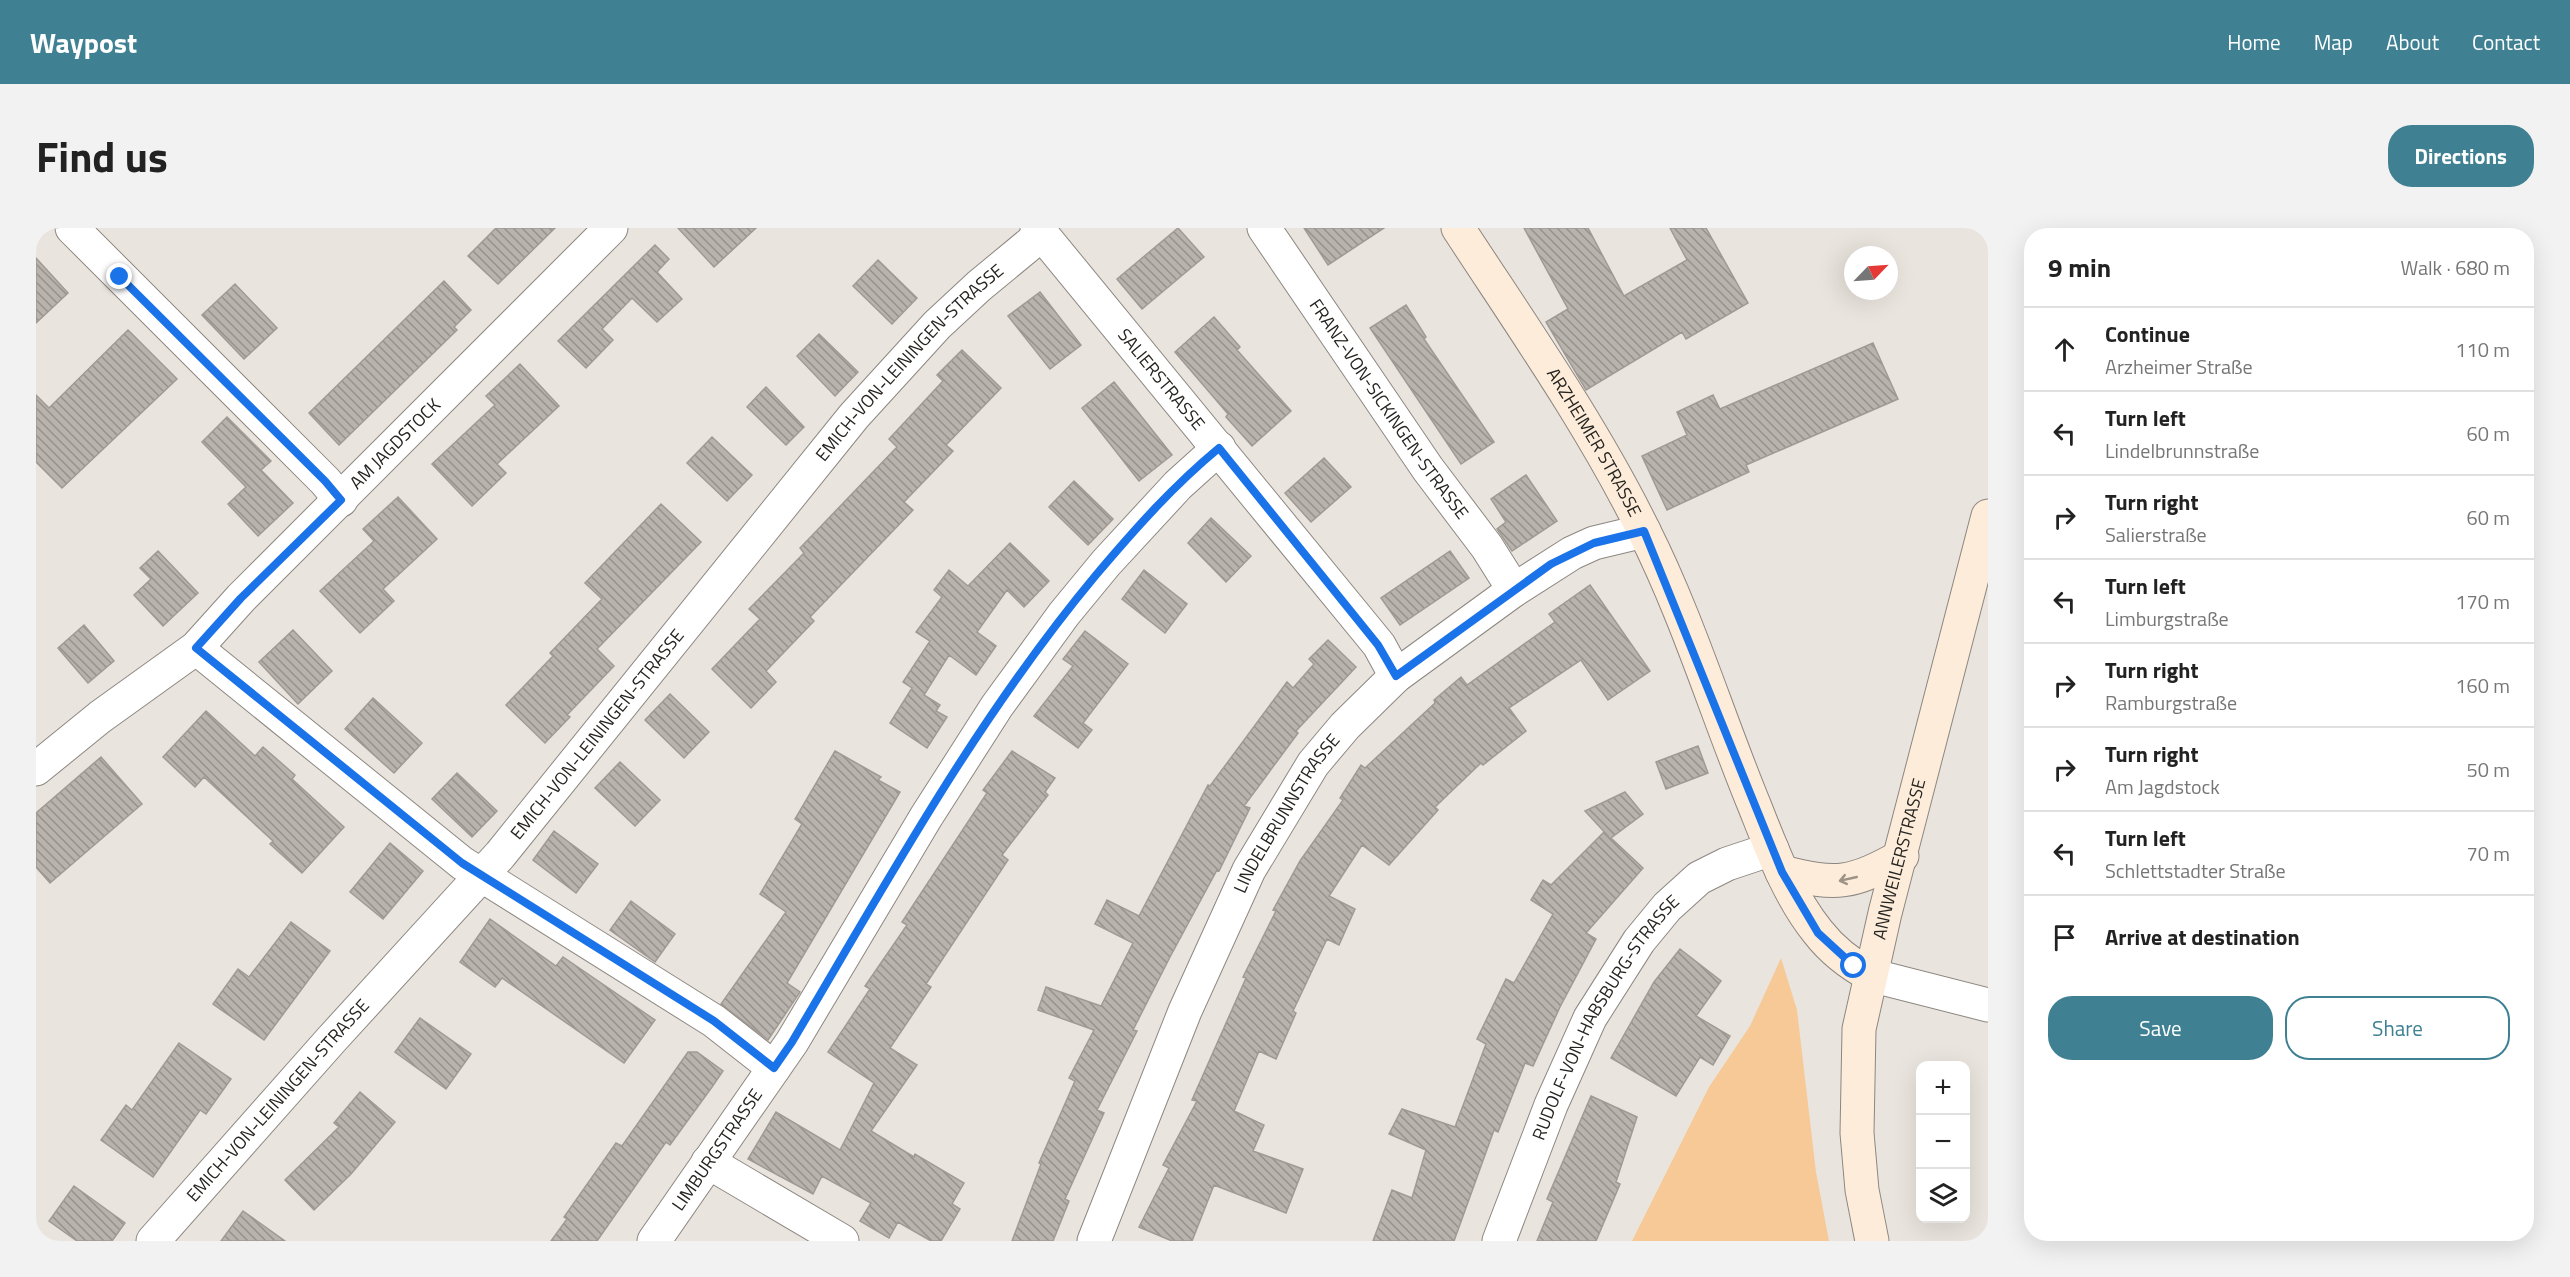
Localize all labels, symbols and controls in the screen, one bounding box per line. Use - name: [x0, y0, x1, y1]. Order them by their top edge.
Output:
- text: Waypost: [30, 21, 137, 64]
- text: Home: [2227, 26, 2281, 58]
- text: Map: [2314, 26, 2353, 58]
- text: About: [2386, 26, 2439, 58]
- text: Contact: [2472, 26, 2540, 58]
- text: Find us: [36, 124, 168, 188]
- button: Directions: [2388, 125, 2534, 187]
- north arrow: [1844, 246, 1898, 300]
- text: 9 min: [2048, 248, 2111, 287]
- text: Walk · 680 m: [2401, 252, 2510, 283]
- street label: EMICH-VON-LEININGEN-STRASSE: [809, 257, 1009, 467]
- route end: [106, 263, 132, 289]
- street label: FRANZ-VON-SICKINGEN-STRASSE: [1303, 293, 1475, 525]
- text: Continue: [2105, 317, 2190, 351]
- street label: SALIERSTRASSE: [1112, 322, 1212, 436]
- icon: ahead: [2048, 333, 2081, 366]
- text: 110 m: [2455, 334, 2510, 365]
- text: Arzheimer Straße: [2105, 351, 2253, 382]
- street label: ARZHEIMER STRASSE: [1540, 362, 1649, 521]
- street label: AM JAGDSTOCK: [343, 392, 446, 495]
- text: Turn left: [2105, 401, 2186, 435]
- icon: left: [2048, 417, 2081, 450]
- text: 60 m: [2466, 418, 2510, 449]
- text: Lindelbrunnstraße: [2105, 435, 2259, 466]
- text: Turn right: [2105, 485, 2199, 519]
- icon: right: [2048, 501, 2081, 534]
- text: 60 m: [2466, 502, 2510, 533]
- text: Salierstraße: [2105, 519, 2207, 550]
- text: Turn left: [2105, 569, 2186, 603]
- icon: left: [2048, 585, 2081, 618]
- text: 170 m: [2455, 586, 2510, 617]
- text: Limburgstraße: [2105, 603, 2229, 634]
- street label: EMICH-VON-LEININGEN-STRASSE: [504, 623, 690, 845]
- text: Turn right: [2105, 653, 2199, 687]
- icon: right: [2048, 669, 2081, 702]
- text: 160 m: [2455, 670, 2510, 701]
- text: Ramburgstraße: [2105, 687, 2237, 718]
- street label: LINDELBRUNNSTRASSE: [1226, 727, 1346, 897]
- text: Turn right: [2105, 737, 2199, 771]
- icon: right: [2048, 753, 2081, 786]
- text: 50 m: [2466, 754, 2510, 785]
- text: Am Jagdstock: [2105, 771, 2220, 802]
- street label: ANNWEILERSTRASSE: [1865, 775, 1932, 942]
- text: Turn left: [2105, 821, 2186, 855]
- icon: left: [2048, 837, 2081, 870]
- text: 70 m: [2466, 838, 2510, 869]
- text: Schlettstadter Straße: [2105, 855, 2286, 886]
- one-way arrow: [1839, 874, 1858, 885]
- street label: RUDOLF-VON-HABSBURG-STRASSE: [1525, 888, 1685, 1144]
- text: Arrive at destination: [2105, 920, 2300, 954]
- icon: arrive: [2048, 921, 2081, 954]
- route start: [1840, 952, 1866, 978]
- street label: EMICH-VON-LEININGEN-STRASSE: [180, 993, 375, 1208]
- button: Save: [2048, 996, 2273, 1060]
- button: Share: [2285, 996, 2510, 1060]
- map controls: [1916, 1061, 1970, 1223]
- button: +: [1916, 1061, 1970, 1115]
- street label: LIMBURGSTRASSE: [665, 1083, 769, 1216]
- button: −: [1916, 1115, 1970, 1169]
- button: layers: [1916, 1169, 1970, 1223]

